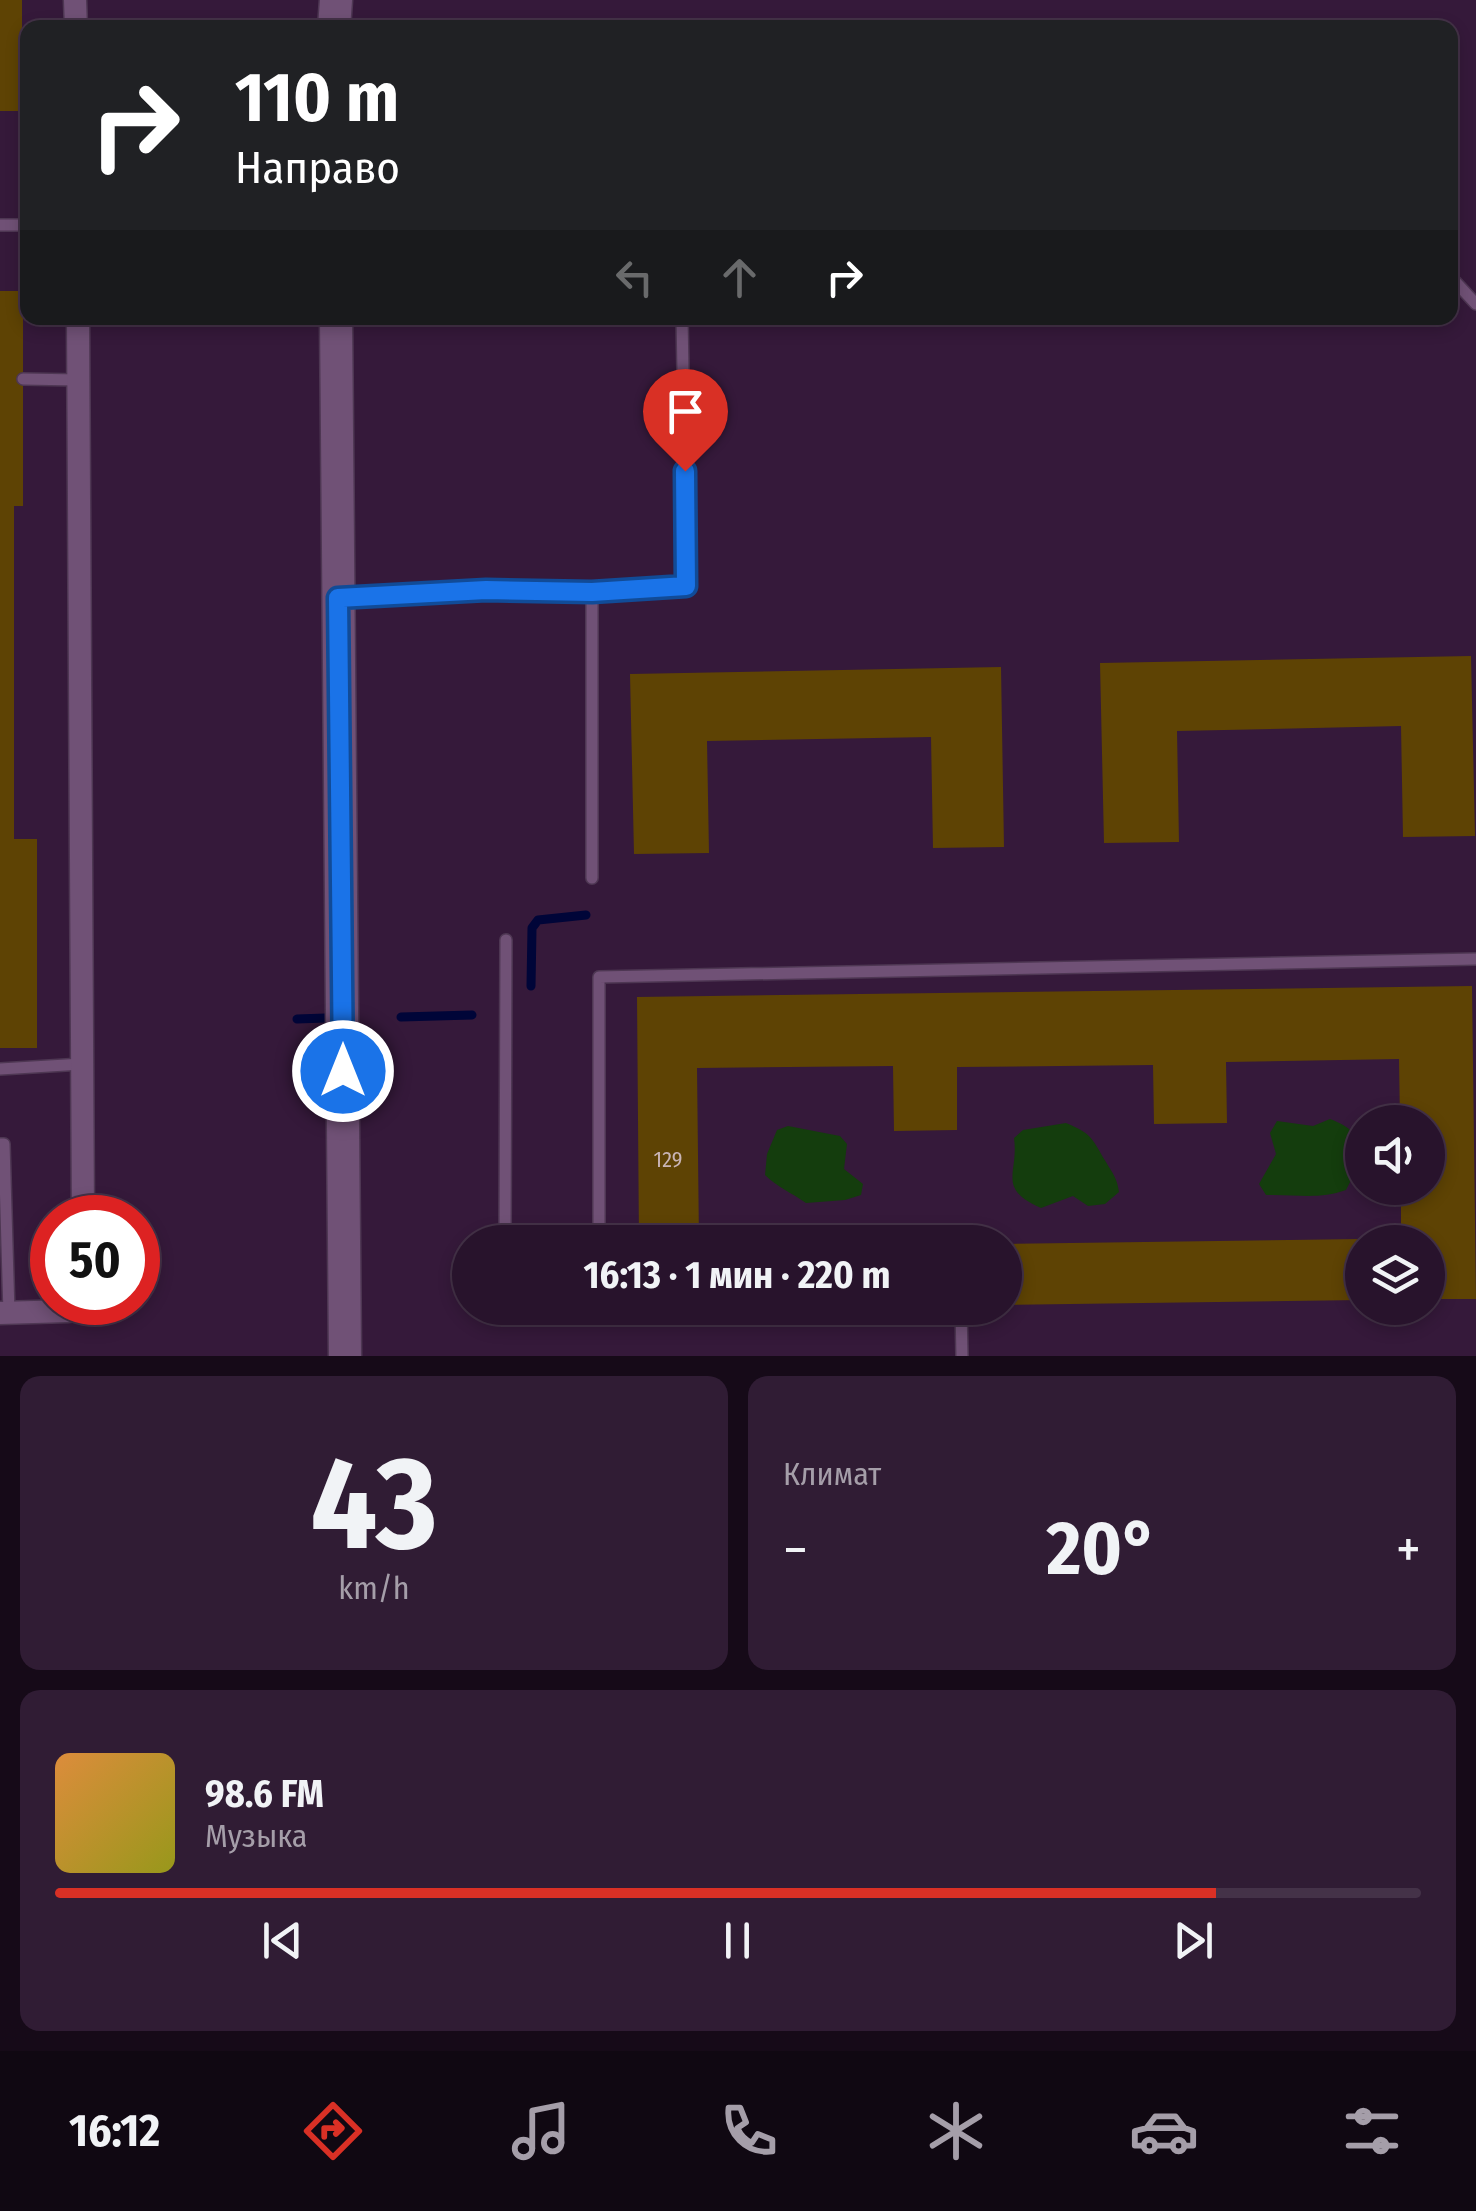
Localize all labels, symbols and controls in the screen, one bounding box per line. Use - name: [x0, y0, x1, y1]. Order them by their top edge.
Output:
- text: 110 m: [235, 56, 399, 140]
- icon: right: [70, 60, 200, 190]
- text: Направо: [235, 141, 400, 195]
- icon: left: [607, 250, 662, 305]
- icon: ahead: [712, 250, 767, 305]
- icon: right: [817, 250, 872, 305]
- pin: [643, 369, 728, 472]
- icon: arrive: [658, 384, 713, 439]
- position arrow: [291, 1019, 395, 1123]
- map controls: [1345, 1105, 1445, 1325]
- button: sound: [1345, 1105, 1445, 1205]
- house number: 129: [654, 1146, 682, 1173]
- speed limit sign: 50: [30, 1195, 160, 1325]
- button: layers: [1345, 1225, 1445, 1325]
- text: 16:13 · 1 мин · 220 m: [583, 1252, 891, 1298]
- text: 43: [311, 1426, 437, 1582]
- text: Климат: [783, 1455, 881, 1493]
- text: 20°: [1047, 1504, 1157, 1594]
- text: −: [783, 1517, 808, 1583]
- text: +: [1396, 1517, 1421, 1583]
- text: km/h: [338, 1569, 410, 1607]
- text: 98.6 FM: [205, 1771, 324, 1817]
- text: Музыка: [205, 1817, 308, 1855]
- icon: previous: [255, 1913, 310, 1968]
- icon: pause: [710, 1913, 765, 1968]
- icon: next: [1166, 1913, 1221, 1968]
- icon: directions: [298, 2096, 368, 2166]
- icon: music: [506, 2096, 576, 2166]
- icon: phone: [714, 2096, 784, 2166]
- icon: climate: [921, 2096, 991, 2166]
- icon: car: [1129, 2096, 1199, 2166]
- icon: filters: [1337, 2096, 1407, 2166]
- text: 16:12: [69, 2104, 160, 2158]

